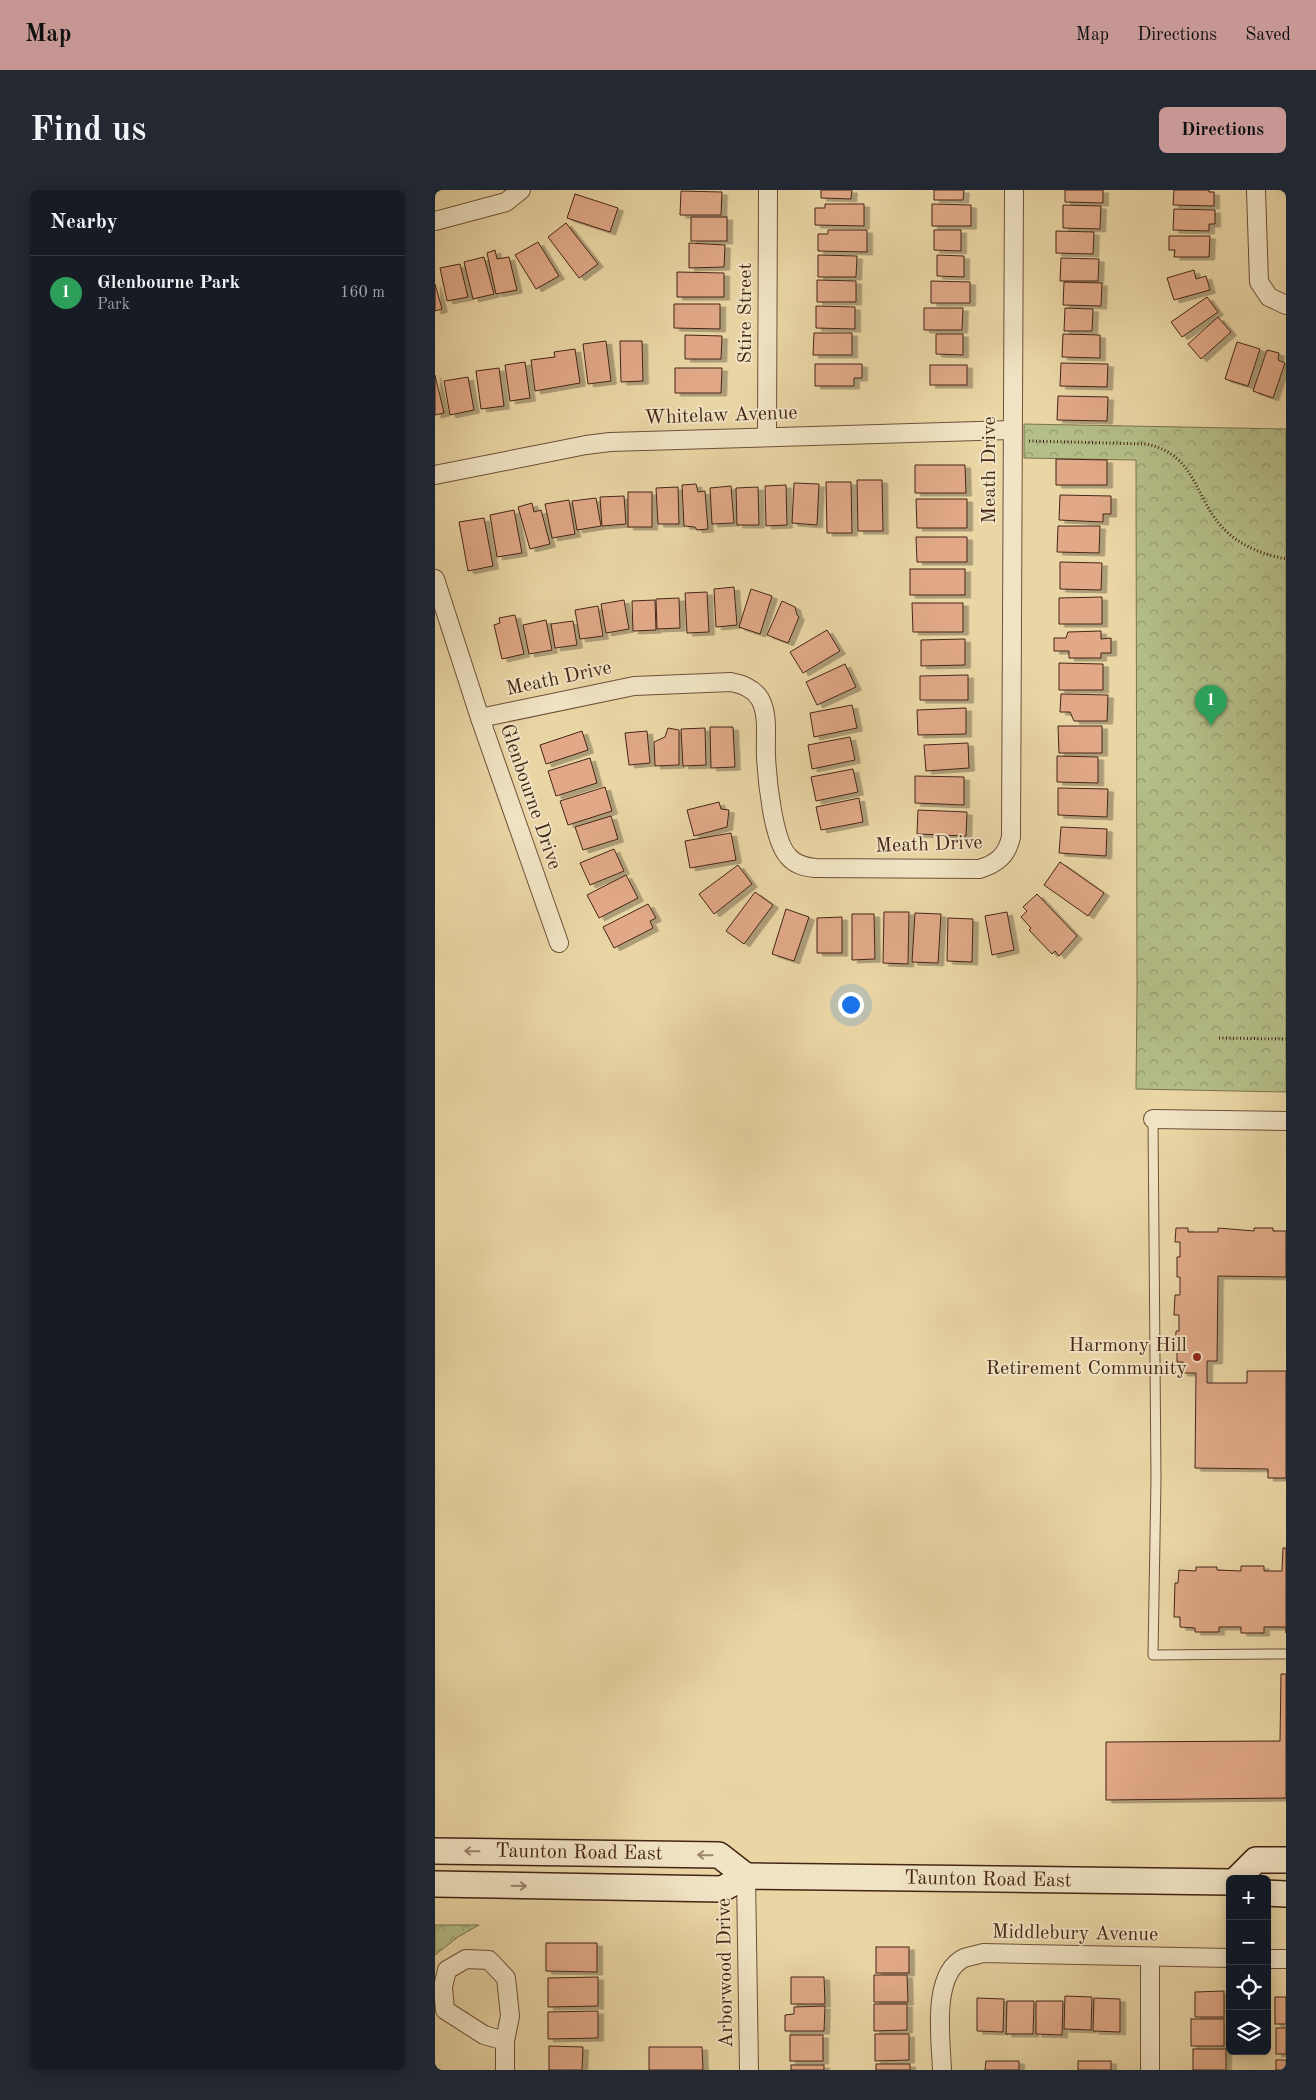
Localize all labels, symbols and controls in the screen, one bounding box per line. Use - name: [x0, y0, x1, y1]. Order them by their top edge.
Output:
- text: Map: [25, 23, 72, 47]
- text: Map: [1076, 26, 1109, 44]
- text: Directions: [1137, 26, 1217, 44]
- text: Saved: [1245, 26, 1291, 44]
- button: Directions: [1159, 107, 1286, 153]
- text: Find us: [30, 113, 146, 148]
- text: Nearby: [50, 212, 118, 233]
- street label: Stire Street: [736, 263, 756, 363]
- text: Glenbourne Park: [97, 274, 240, 293]
- text: 1: [61, 285, 71, 301]
- text: 160 m: [340, 285, 385, 301]
- text: Park: [97, 297, 130, 313]
- street label: Whitelaw Avenue: [644, 403, 798, 429]
- street label: Meath Drive: [980, 416, 1000, 524]
- street label: Meath Drive: [504, 658, 614, 700]
- pin: 1: [1195, 685, 1227, 726]
- street label: Glenbourne Drive: [496, 722, 564, 872]
- street label: Meath Drive: [875, 833, 983, 857]
- your location: [838, 992, 864, 1018]
- place label: Harmony Hill Retirement Community: [986, 1336, 1187, 1379]
- marker: Harmony Hill Retirement Community: [1191, 1351, 1203, 1363]
- street label: Taunton Road East: [495, 1842, 663, 1864]
- one-way arrow: [465, 1846, 481, 1856]
- one-way arrow: [697, 1850, 714, 1860]
- street label: Taunton Road East: [904, 1869, 1072, 1891]
- map controls: [1226, 1875, 1271, 2055]
- button: +: [1226, 1875, 1271, 1920]
- one-way arrow: [510, 1881, 526, 1891]
- street label: Arborwood Drive: [715, 1898, 737, 2048]
- button: −: [1226, 1920, 1271, 1965]
- street label: Middlebury Avenue: [992, 1923, 1158, 1945]
- button: locate: [1226, 1965, 1271, 2010]
- button: layers: [1226, 2010, 1271, 2055]

